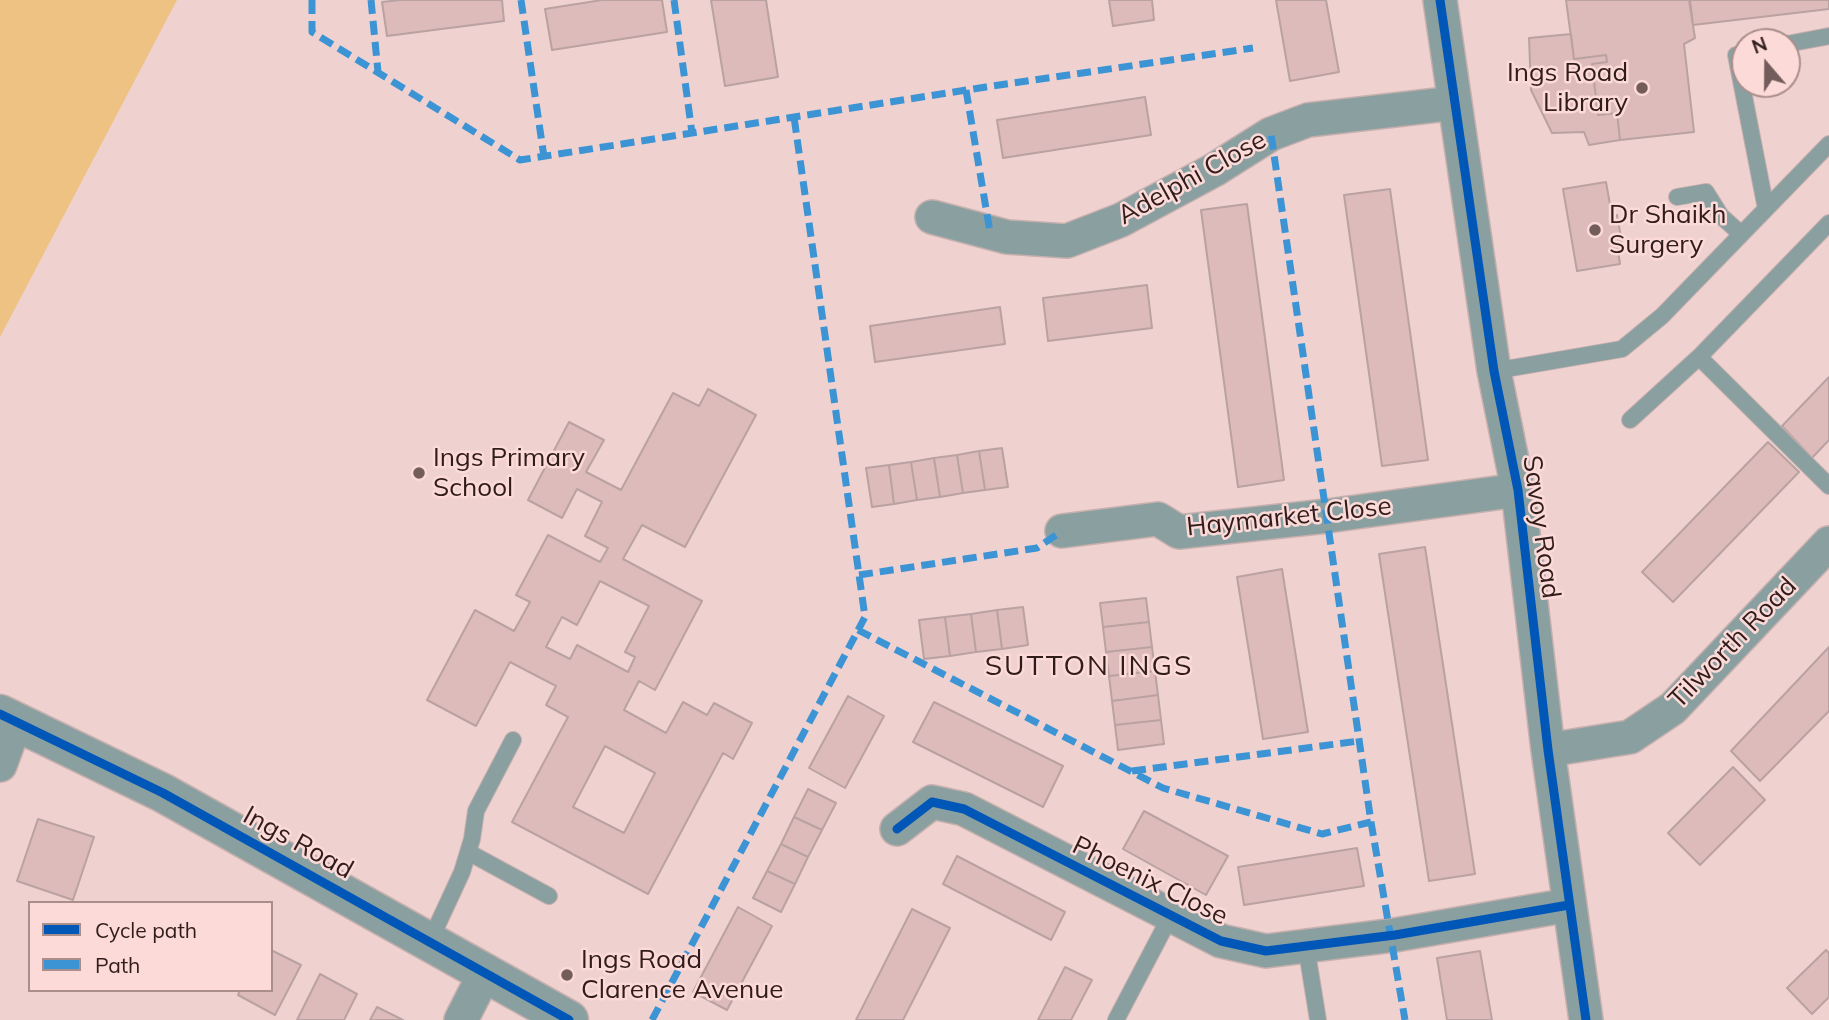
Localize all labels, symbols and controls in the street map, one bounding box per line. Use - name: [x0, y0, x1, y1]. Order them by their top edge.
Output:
- north arrow: [1731, 28, 1801, 98]
- text: N: [1749, 31, 1770, 59]
- place label: Ings Road Library: [1507, 57, 1628, 119]
- marker: Ings Road Library: [1634, 80, 1650, 96]
- street label: Adelphi Close: [1112, 124, 1272, 232]
- place label: Dr Shaikh Surgery: [1609, 199, 1726, 260]
- marker: Dr Shaikh Surgery: [1587, 222, 1603, 238]
- place label: Ings Primary School: [433, 442, 585, 504]
- street label: Savoy Road: [1516, 453, 1566, 601]
- marker: Ings Primary School: [411, 465, 427, 481]
- street label: Haymarket Close: [1185, 491, 1393, 543]
- street label: Tilworth Road: [1663, 571, 1803, 715]
- district label: SUTTON INGS: [986, 650, 1192, 684]
- street label: Ings Road: [237, 800, 359, 886]
- street label: Phoenix Close: [1067, 830, 1233, 932]
- legend: [28, 901, 273, 992]
- text: Cycle path: [95, 917, 197, 943]
- place label: Ings Road Clarence Avenue: [581, 944, 783, 1006]
- text: Path: [95, 952, 140, 978]
- marker: Ings Road Clarence Avenue: [559, 967, 575, 983]

